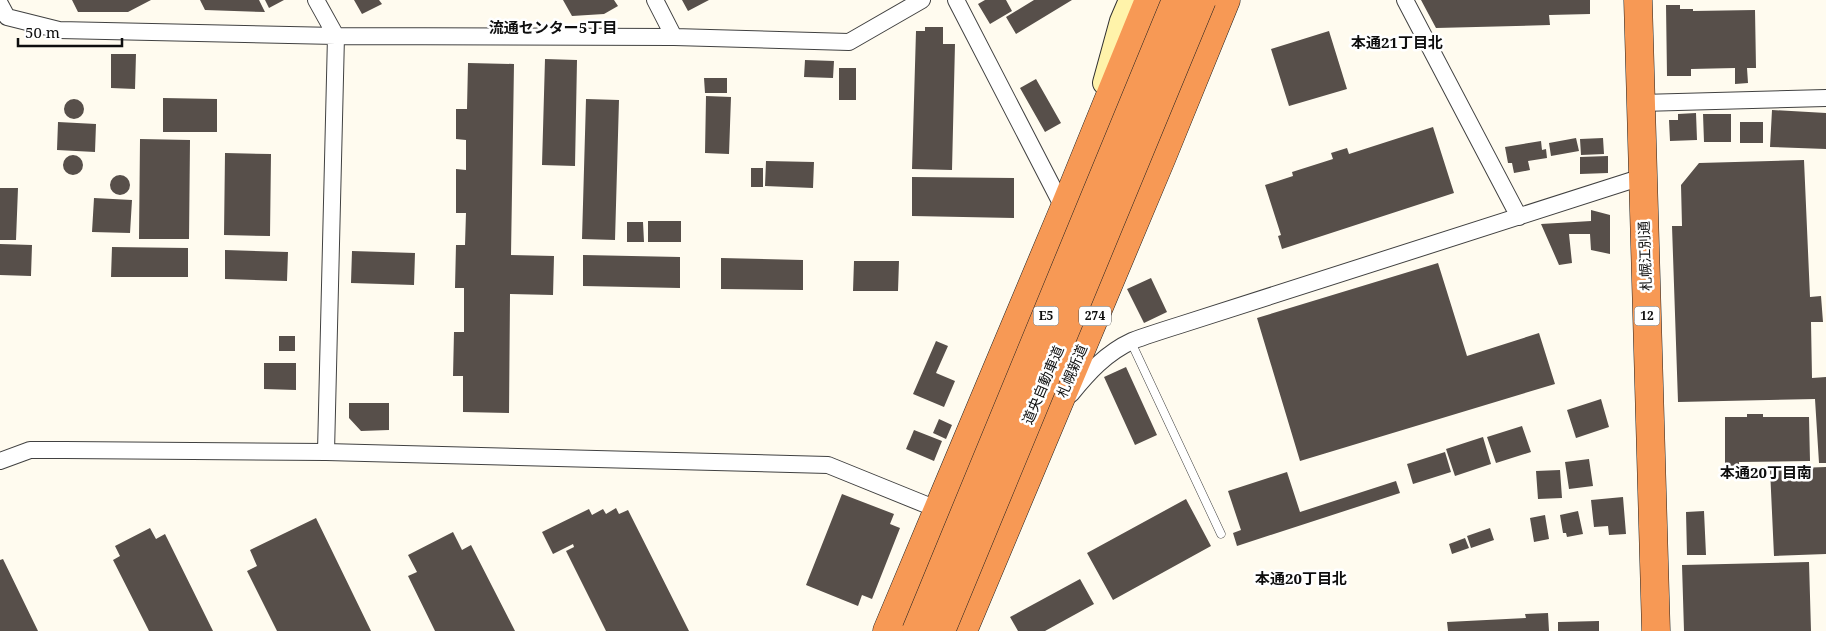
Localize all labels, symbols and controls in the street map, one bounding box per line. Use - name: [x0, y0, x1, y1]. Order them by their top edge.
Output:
- scale bar: [18, 15, 121, 47]
- district label: 流通センター5丁目: [489, 17, 617, 37]
- text: 50 m: [25, 22, 60, 42]
- district label: 本通21丁目北: [1351, 32, 1443, 52]
- street label: 札幌江別通: [1634, 221, 1655, 291]
- road number: E5: [1034, 306, 1058, 326]
- road number: 274: [1079, 306, 1111, 326]
- road number: 12: [1634, 306, 1660, 326]
- street label: 札幌新道: [1052, 341, 1091, 400]
- street label: 道央自動車道: [1017, 342, 1068, 427]
- district label: 本通20丁目南: [1720, 462, 1812, 482]
- district label: 本通20丁目北: [1255, 568, 1347, 588]

